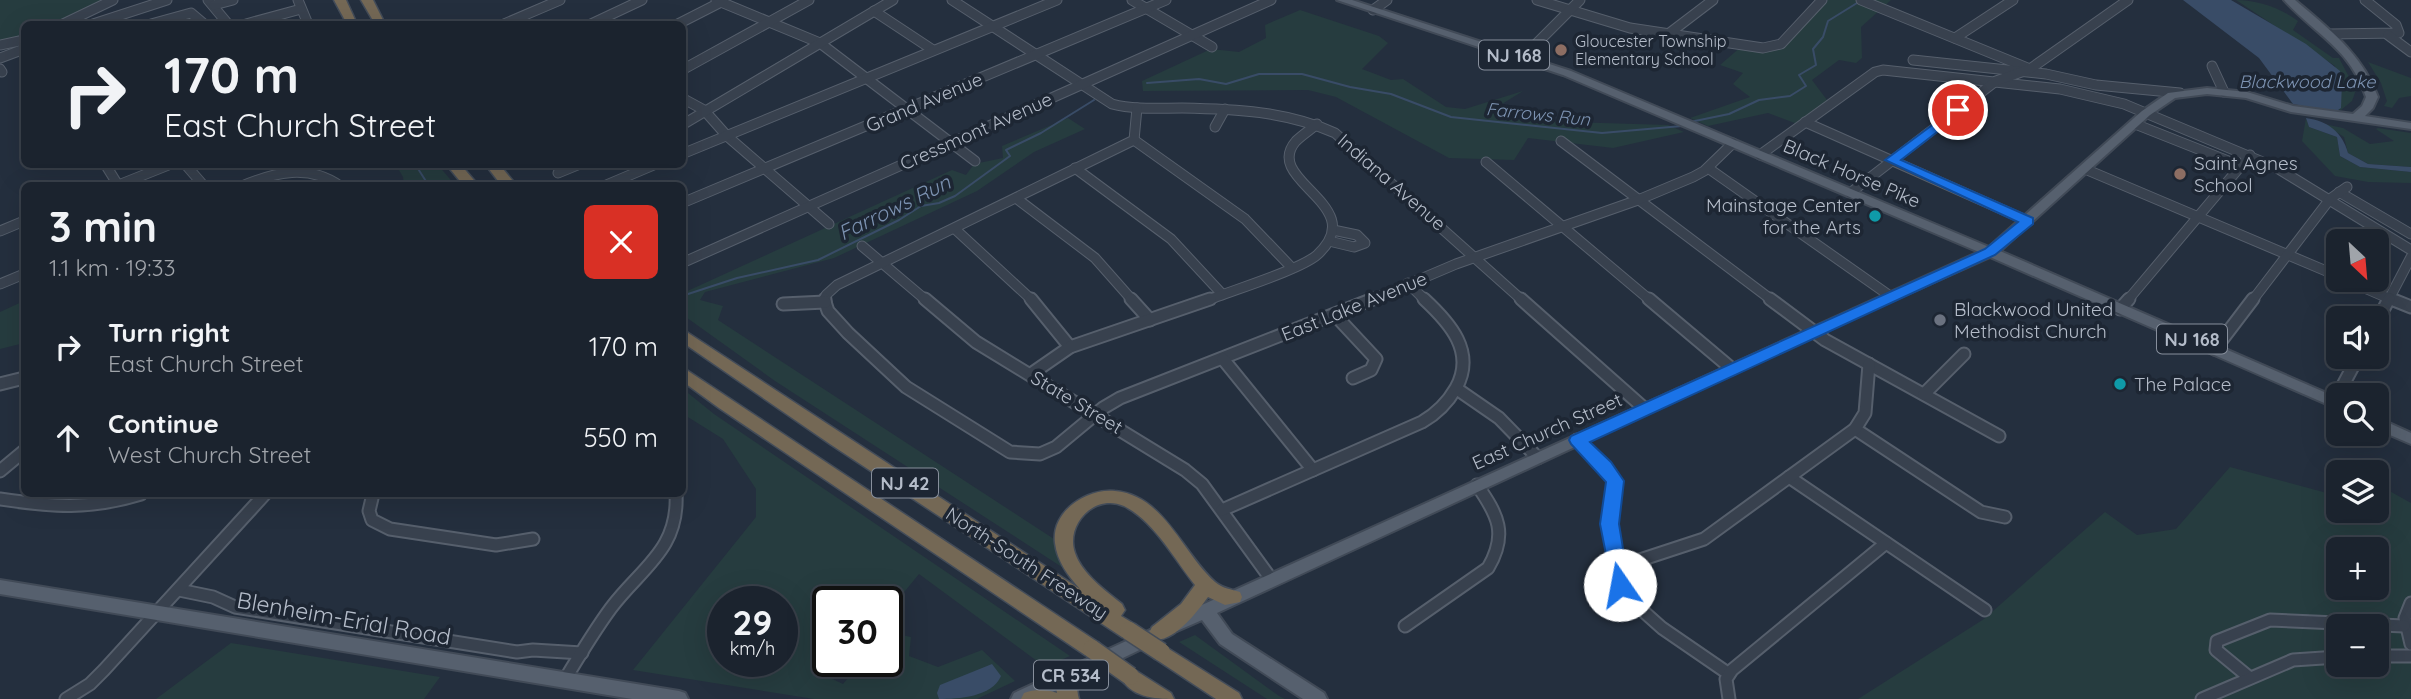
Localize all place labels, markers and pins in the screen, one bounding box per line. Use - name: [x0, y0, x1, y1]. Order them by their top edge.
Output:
- place label: Gloucester Township Elementary School: [1575, 31, 1727, 69]
- marker: Gloucester Township Elementary School: [1553, 42, 1569, 58]
- pin: [1928, 80, 1988, 140]
- place label: Saint Agnes School: [2194, 151, 2298, 197]
- marker: Saint Agnes School: [2172, 166, 2188, 182]
- place label: Mainstage Center for the Arts: [1706, 193, 1862, 239]
- marker: Mainstage Center for the Arts: [1867, 208, 1883, 224]
- place label: Blackwood United Methodist Church: [1954, 297, 2113, 343]
- marker: Blackwood United Methodist Church: [1932, 312, 1948, 328]
- place label: The Palace: [2134, 372, 2231, 396]
- marker: The Palace: [2112, 376, 2128, 392]

